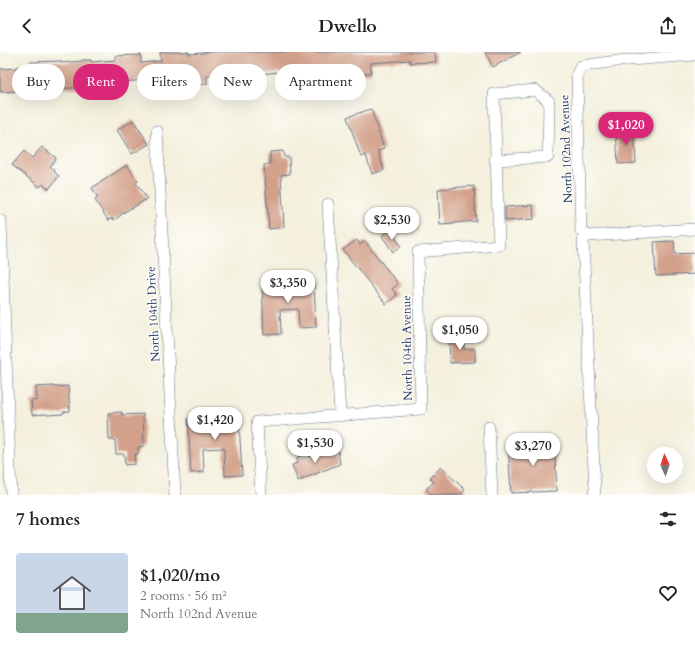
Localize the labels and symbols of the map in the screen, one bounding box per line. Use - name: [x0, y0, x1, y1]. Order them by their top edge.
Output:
- street label: North 102nd Avenue: [556, 95, 576, 203]
- pin: $1,020: [593, 112, 659, 146]
- pin: $2,530: [359, 207, 425, 241]
- street label: North 104th Drive: [143, 266, 163, 362]
- pin: $3,350: [255, 270, 321, 304]
- street label: North 104th Avenue: [398, 295, 416, 401]
- pin: $1,050: [427, 317, 493, 351]
- pin: $1,420: [182, 407, 248, 441]
- pin: $1,530: [282, 430, 348, 464]
- pin: $3,270: [500, 433, 566, 467]
- north arrow: [647, 447, 683, 483]

